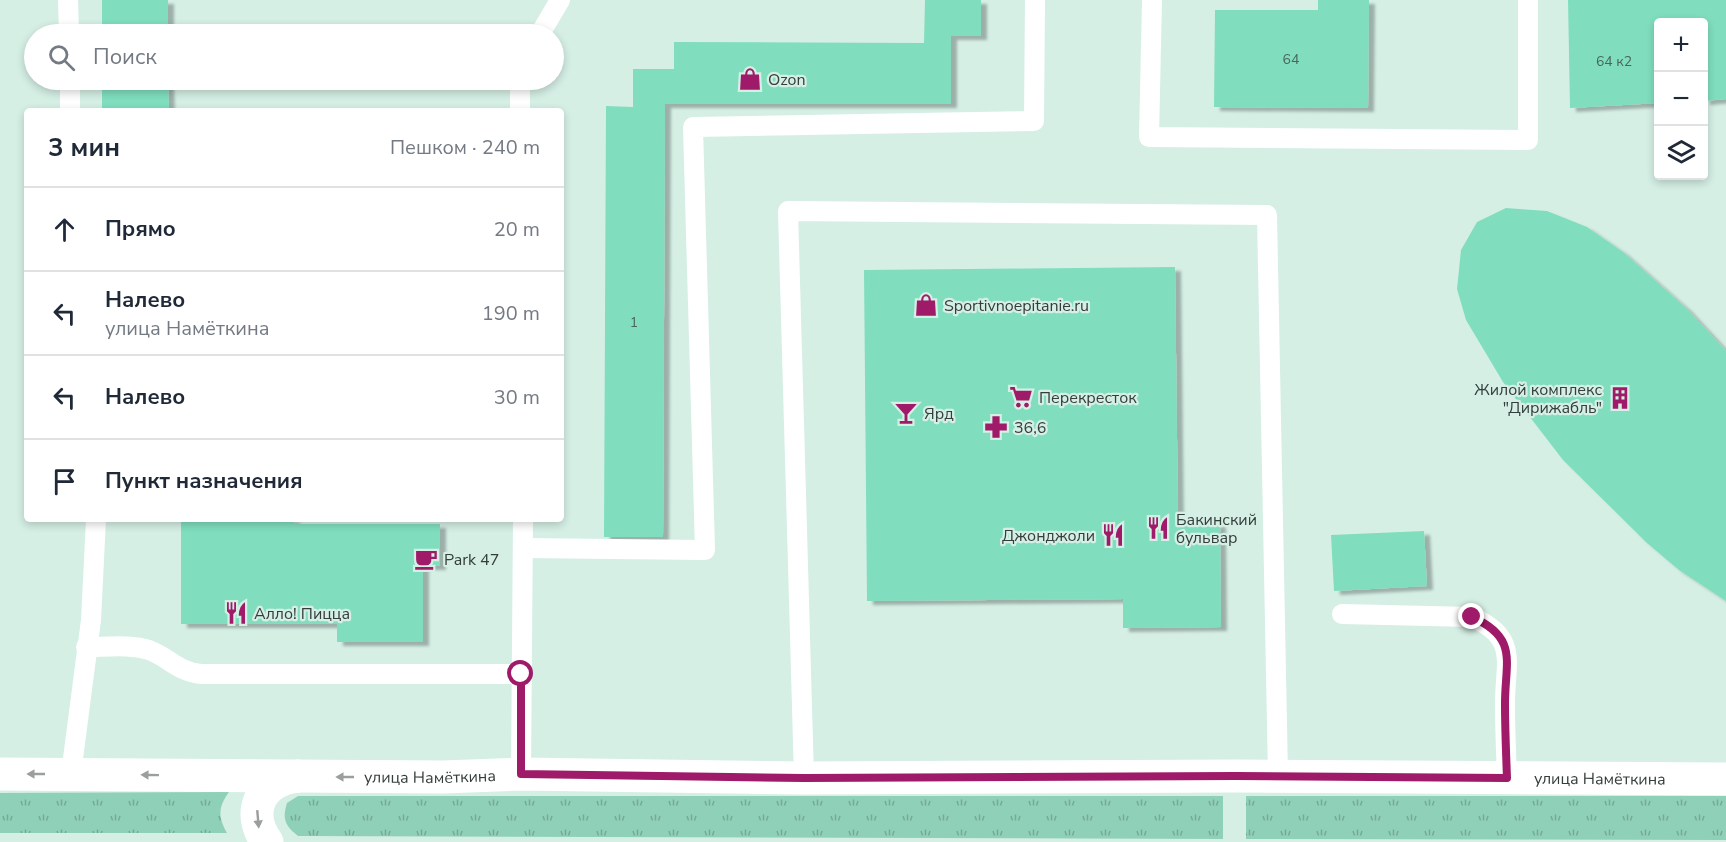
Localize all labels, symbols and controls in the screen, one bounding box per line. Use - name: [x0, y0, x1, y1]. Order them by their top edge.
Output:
- map controls: [1654, 18, 1708, 180]
- button: +: [1654, 18, 1708, 72]
- search box: [24, 24, 564, 90]
- icon: search: [45, 41, 78, 74]
- text: Поиск: [93, 42, 157, 72]
- house number: 64: [1283, 50, 1299, 69]
- house number: 64 к2: [1596, 52, 1632, 71]
- shop icon: Ozon: [737, 66, 763, 92]
- place label: Ozon: [768, 69, 806, 91]
- button: −: [1654, 72, 1708, 126]
- button: layers: [1654, 126, 1708, 180]
- text: 3 мин: [48, 130, 120, 165]
- text: Пешком · 240 m: [390, 134, 540, 161]
- icon: ahead: [48, 213, 81, 246]
- text: Прямо: [105, 214, 176, 244]
- text: 20 m: [494, 216, 540, 243]
- text: Налево: [105, 285, 185, 315]
- shop icon: Sportivnoepitanie.ru: [913, 292, 939, 318]
- place label: Sportivnoepitanie.ru: [944, 295, 1089, 317]
- icon: left: [48, 297, 81, 330]
- text: 190 m: [482, 300, 540, 327]
- house number: 1: [630, 313, 638, 332]
- text: улица Намёткина: [105, 315, 270, 342]
- place label: Жилой комплекс "Дирижабль": [1474, 379, 1602, 419]
- icon: left: [48, 381, 81, 414]
- text: Налево: [105, 382, 185, 412]
- text: 30 m: [494, 384, 540, 411]
- supermarket icon: Перекресток: [1008, 384, 1034, 410]
- building icon: Жилой комплекс "Дирижабль": [1607, 385, 1633, 411]
- place label: Перекресток: [1039, 387, 1137, 409]
- bar icon: Ярд: [893, 400, 919, 426]
- place label: Ярд: [924, 403, 954, 425]
- pharmacy icon: 36,6: [983, 414, 1009, 440]
- place label: 36,6: [1014, 417, 1046, 439]
- icon: arrive: [48, 465, 81, 498]
- text: Пункт назначения: [105, 466, 303, 496]
- place label: Бакинский бульвар: [1176, 509, 1257, 549]
- restaurant icon: Бакинский бульвар: [1145, 515, 1171, 541]
- restaurant icon: Джонджоли: [1100, 522, 1126, 548]
- place label: Джонджоли: [1002, 525, 1095, 547]
- cafe icon: Park 47: [413, 546, 439, 572]
- place label: Park 47: [444, 549, 499, 571]
- restaurant icon: Алло! Пицца: [223, 600, 249, 626]
- place label: Алло! Пицца: [254, 603, 350, 625]
- route end: [1458, 603, 1484, 629]
- route start: [507, 660, 533, 686]
- street label: улица Намёткина: [364, 765, 496, 789]
- street label: улица Намёткина: [1534, 768, 1666, 791]
- one-way arrow: [26, 769, 45, 779]
- one-way arrow: [140, 770, 159, 780]
- one-way arrow: [335, 772, 354, 781]
- one-way arrow: [253, 810, 263, 829]

